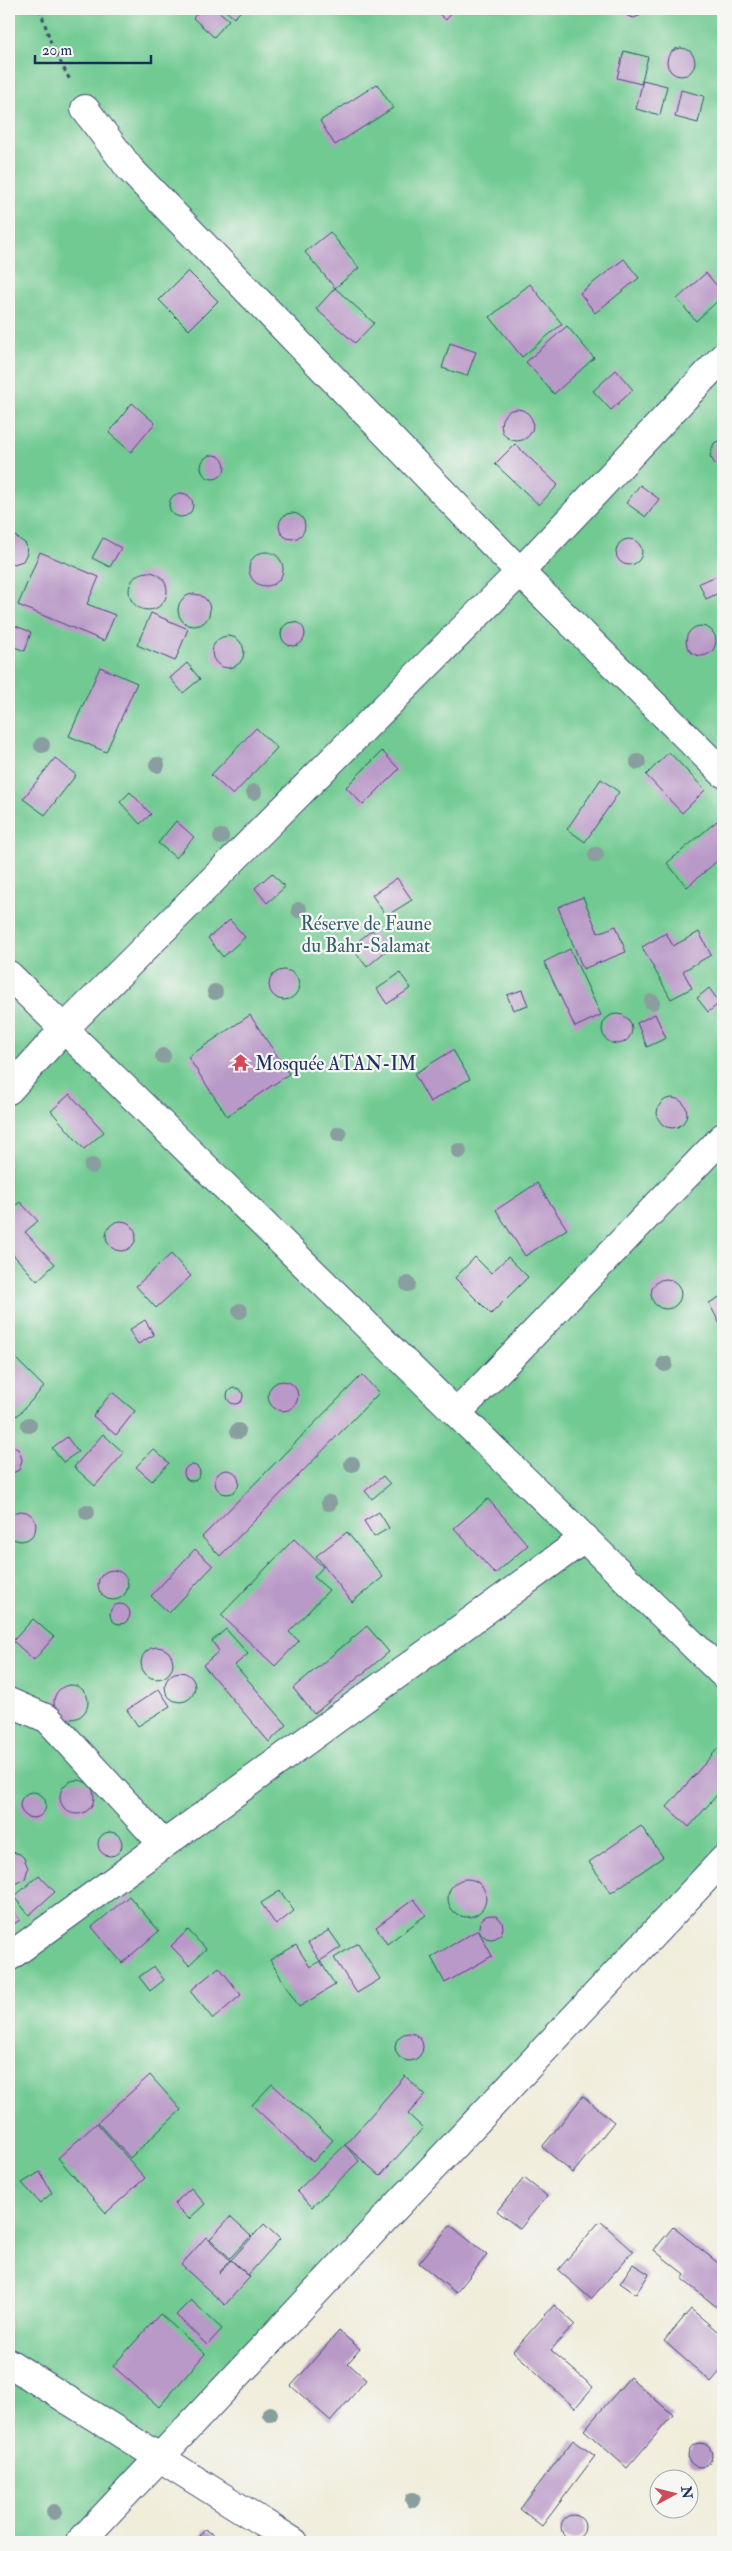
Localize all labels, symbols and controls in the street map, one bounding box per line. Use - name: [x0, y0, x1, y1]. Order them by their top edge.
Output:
- scale bar: [35, 32, 151, 64]
- text: 20 m: [42, 41, 72, 60]
- park label: Réserve de Faune du Bahr-Salamat: [300, 912, 432, 958]
- place label: Mosquée ATAN-IM: [255, 1052, 416, 1076]
- temple icon: Mosquée ATAN-IM: [231, 1053, 251, 1073]
- north arrow: [650, 2468, 700, 2518]
- text: N: [677, 2484, 696, 2500]

